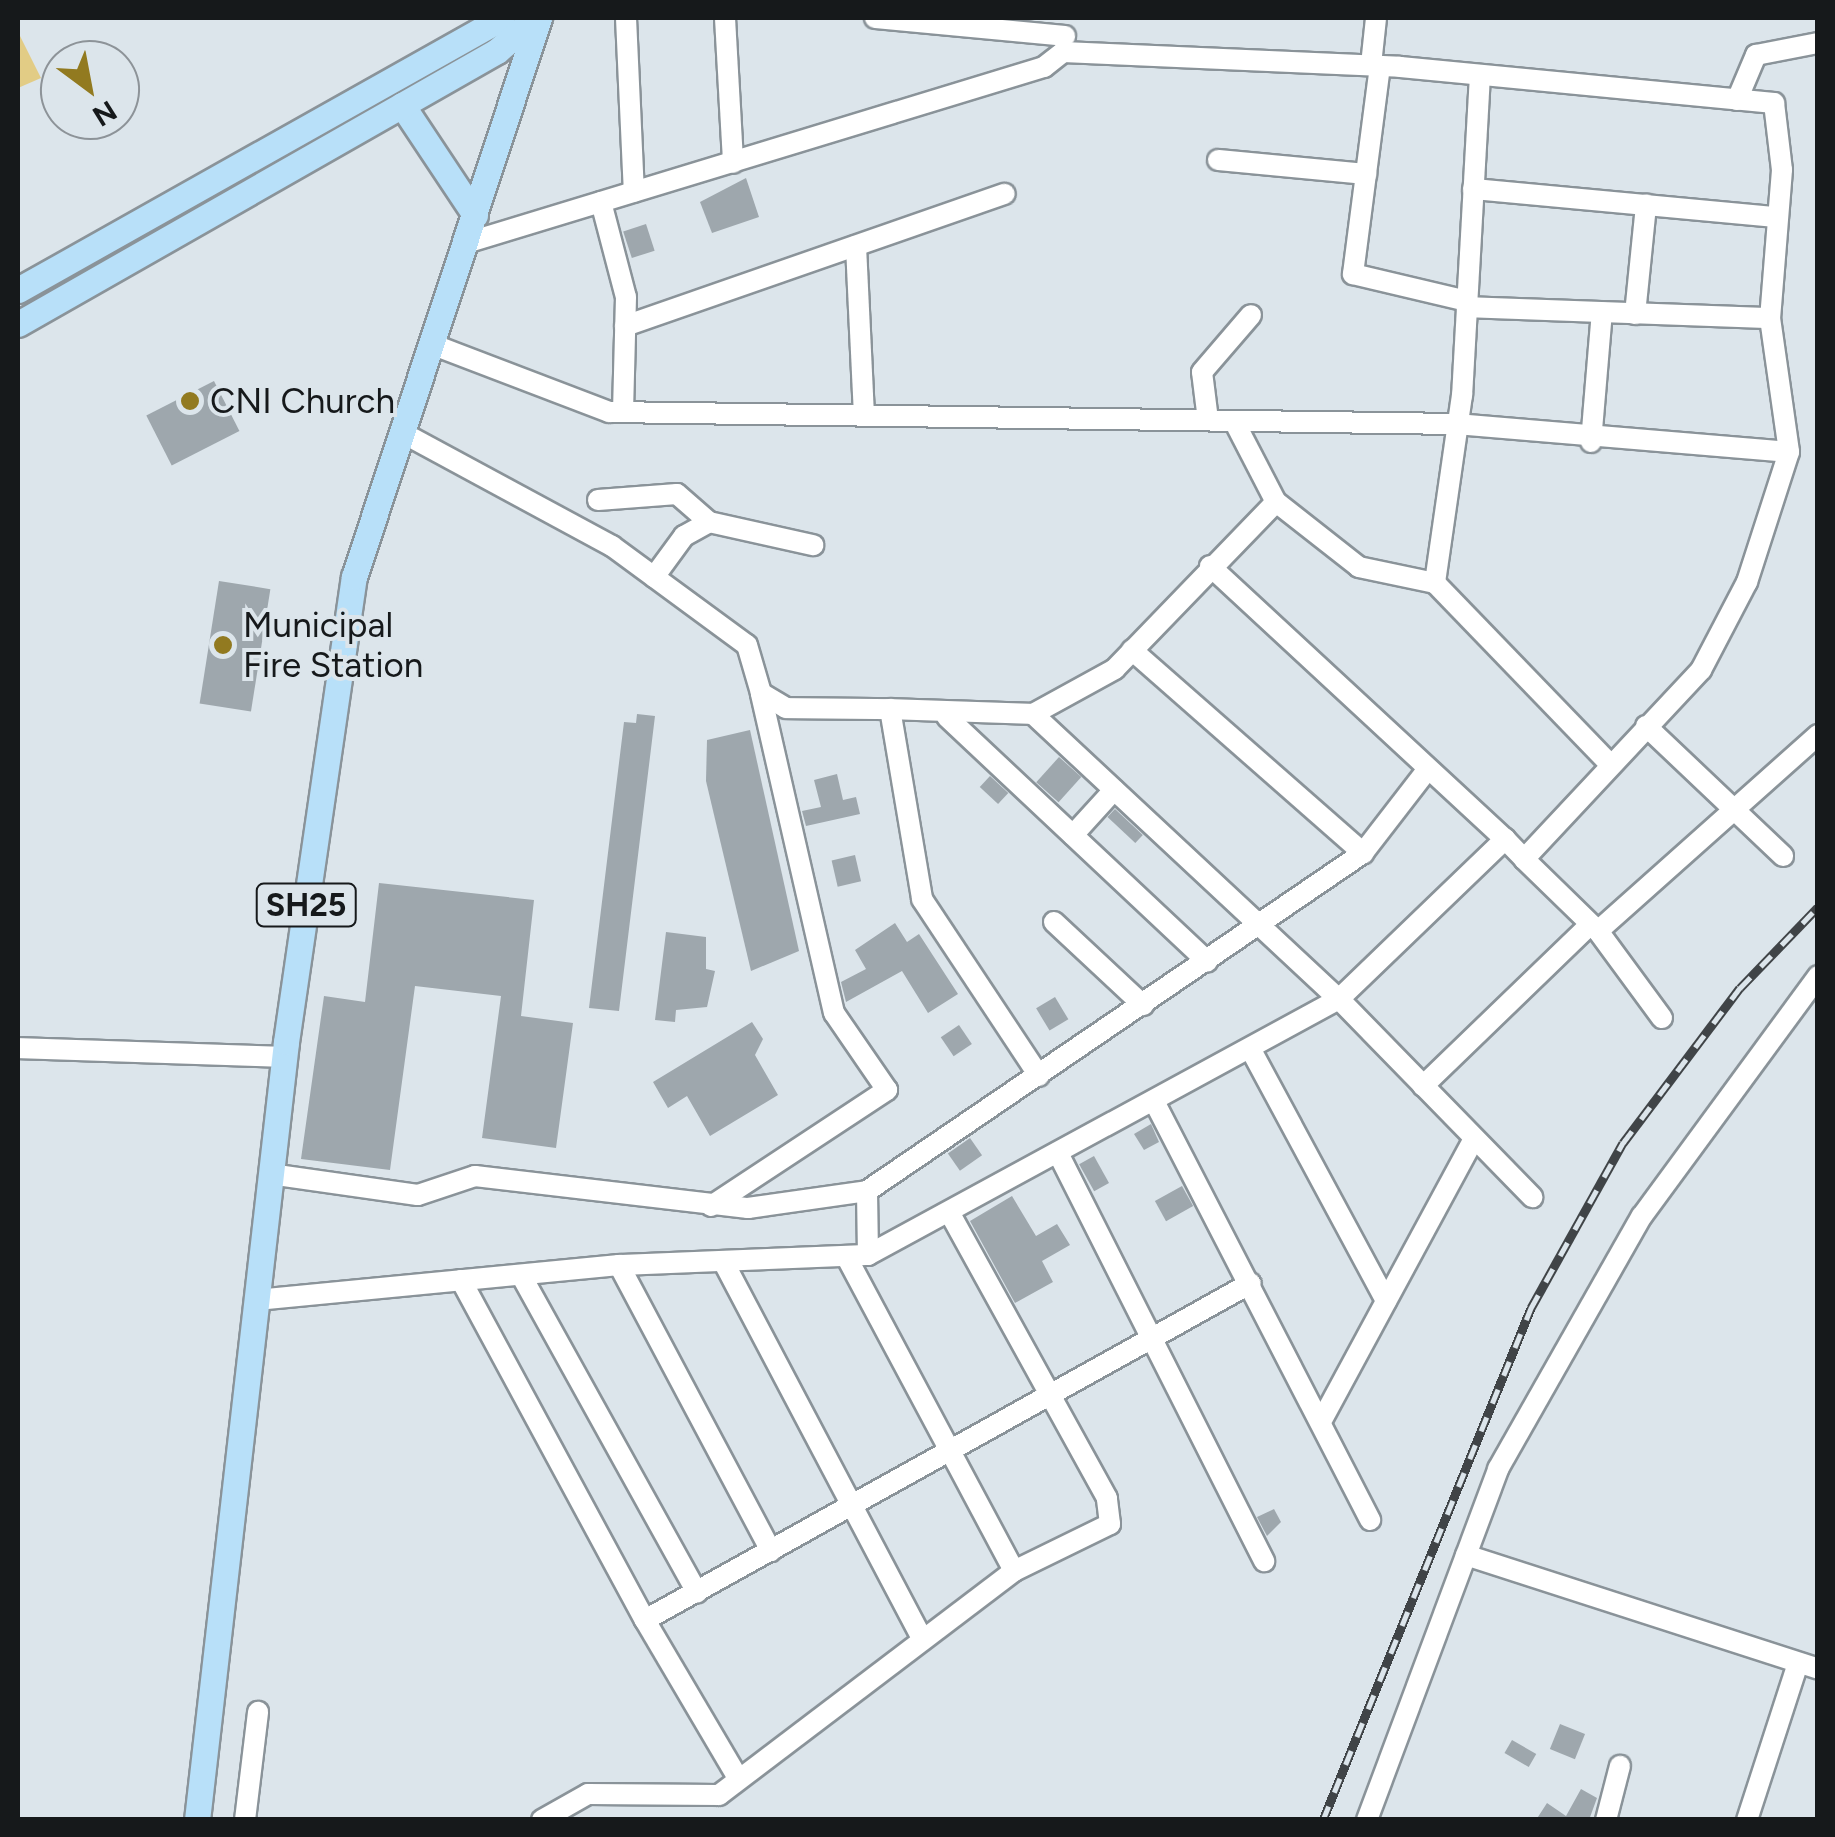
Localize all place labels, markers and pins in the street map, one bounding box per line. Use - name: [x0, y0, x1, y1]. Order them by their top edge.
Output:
- place label: CNI Church: [210, 380, 395, 422]
- marker: CNI Church: [179, 390, 201, 412]
- place label: Municipal Fire Station: [243, 604, 423, 686]
- marker: Municipal Fire Station: [212, 634, 234, 656]

